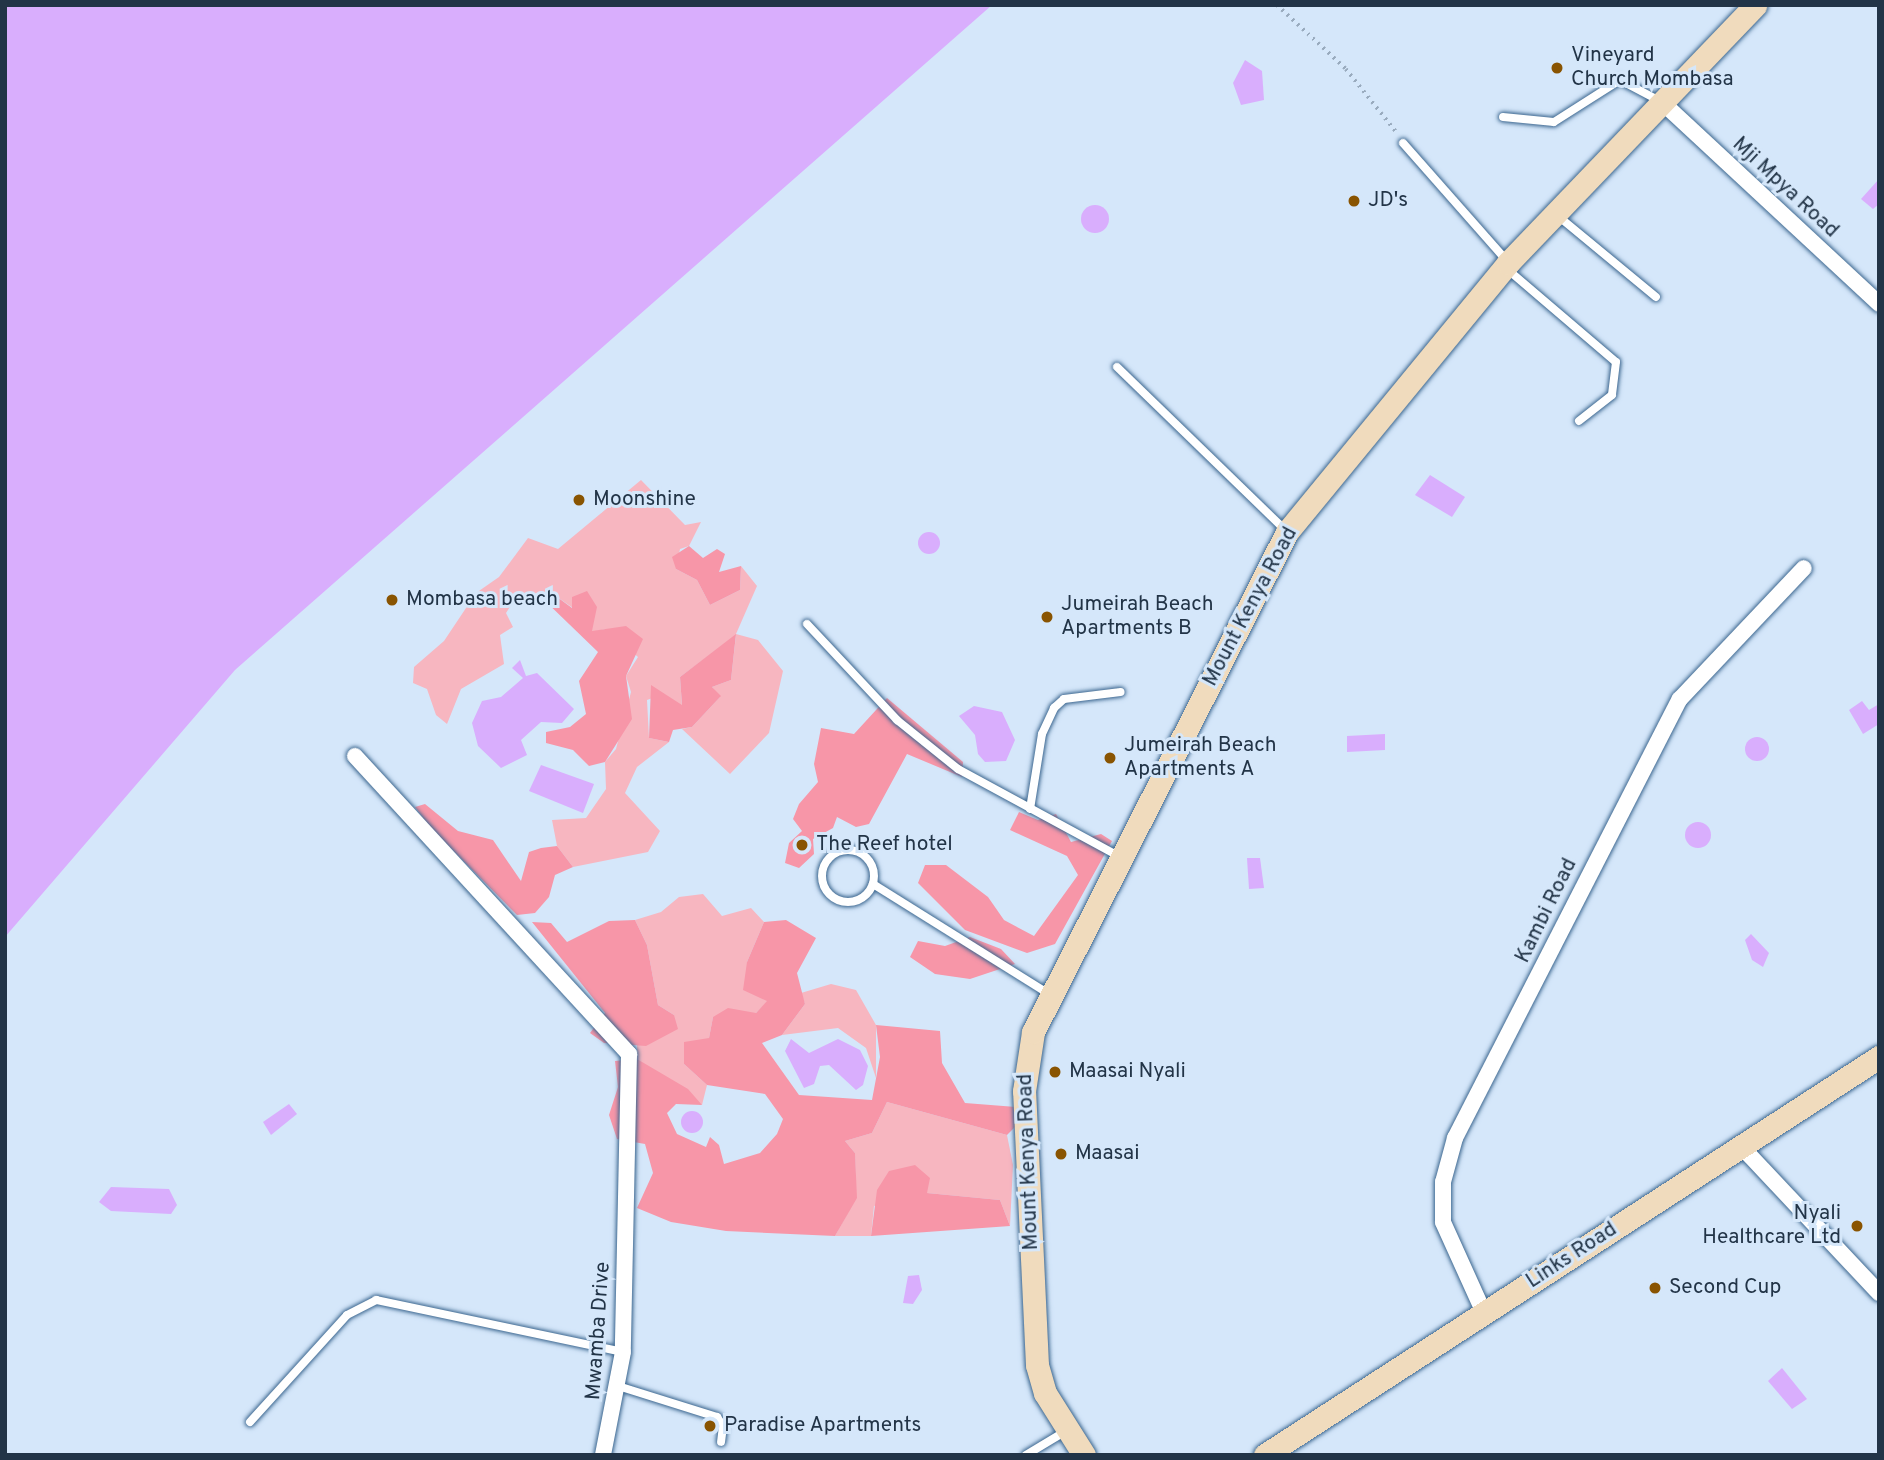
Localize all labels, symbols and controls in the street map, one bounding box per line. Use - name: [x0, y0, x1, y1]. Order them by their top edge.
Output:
- place label: Vineyard Church Mombasa: [1571, 43, 1733, 93]
- marker: Vineyard Church Mombasa: [1549, 60, 1565, 76]
- street label: Mji Mpya Road: [1727, 132, 1843, 244]
- place label: JD's: [1368, 188, 1408, 214]
- marker: JD's: [1346, 193, 1362, 209]
- place label: Moonshine: [593, 487, 696, 513]
- marker: Moonshine: [571, 492, 587, 508]
- street label: Mount Kenya Road: [1198, 523, 1304, 691]
- place label: Mombasa beach: [406, 587, 558, 613]
- marker: Mombasa beach: [384, 592, 400, 608]
- place label: Jumeirah Beach Apartments B: [1061, 592, 1214, 642]
- marker: Jumeirah Beach Apartments B: [1039, 609, 1055, 625]
- place label: Jumeirah Beach Apartments A: [1124, 733, 1277, 783]
- marker: Jumeirah Beach Apartments A: [1102, 750, 1118, 766]
- place label: The Reef hotel: [816, 832, 953, 858]
- marker: The Reef hotel: [794, 837, 810, 853]
- street label: Kambi Road: [1511, 855, 1583, 967]
- place label: Maasai Nyali: [1069, 1059, 1186, 1085]
- marker: Maasai Nyali: [1047, 1064, 1063, 1080]
- street label: Mount Kenya Road: [1013, 1073, 1045, 1251]
- place label: Maasai: [1075, 1141, 1139, 1167]
- marker: Maasai: [1053, 1146, 1069, 1162]
- place label: Nyali Healthcare Ltd: [1702, 1201, 1841, 1251]
- marker: Nyali Healthcare Ltd: [1847, 1216, 1867, 1236]
- street label: Links Road: [1522, 1217, 1622, 1295]
- street label: Mwamba Drive: [582, 1261, 616, 1401]
- place label: Second Cup: [1669, 1275, 1781, 1301]
- marker: Second Cup: [1647, 1280, 1663, 1296]
- place label: Paradise Apartments: [724, 1413, 922, 1439]
- marker: Paradise Apartments: [702, 1418, 718, 1434]

